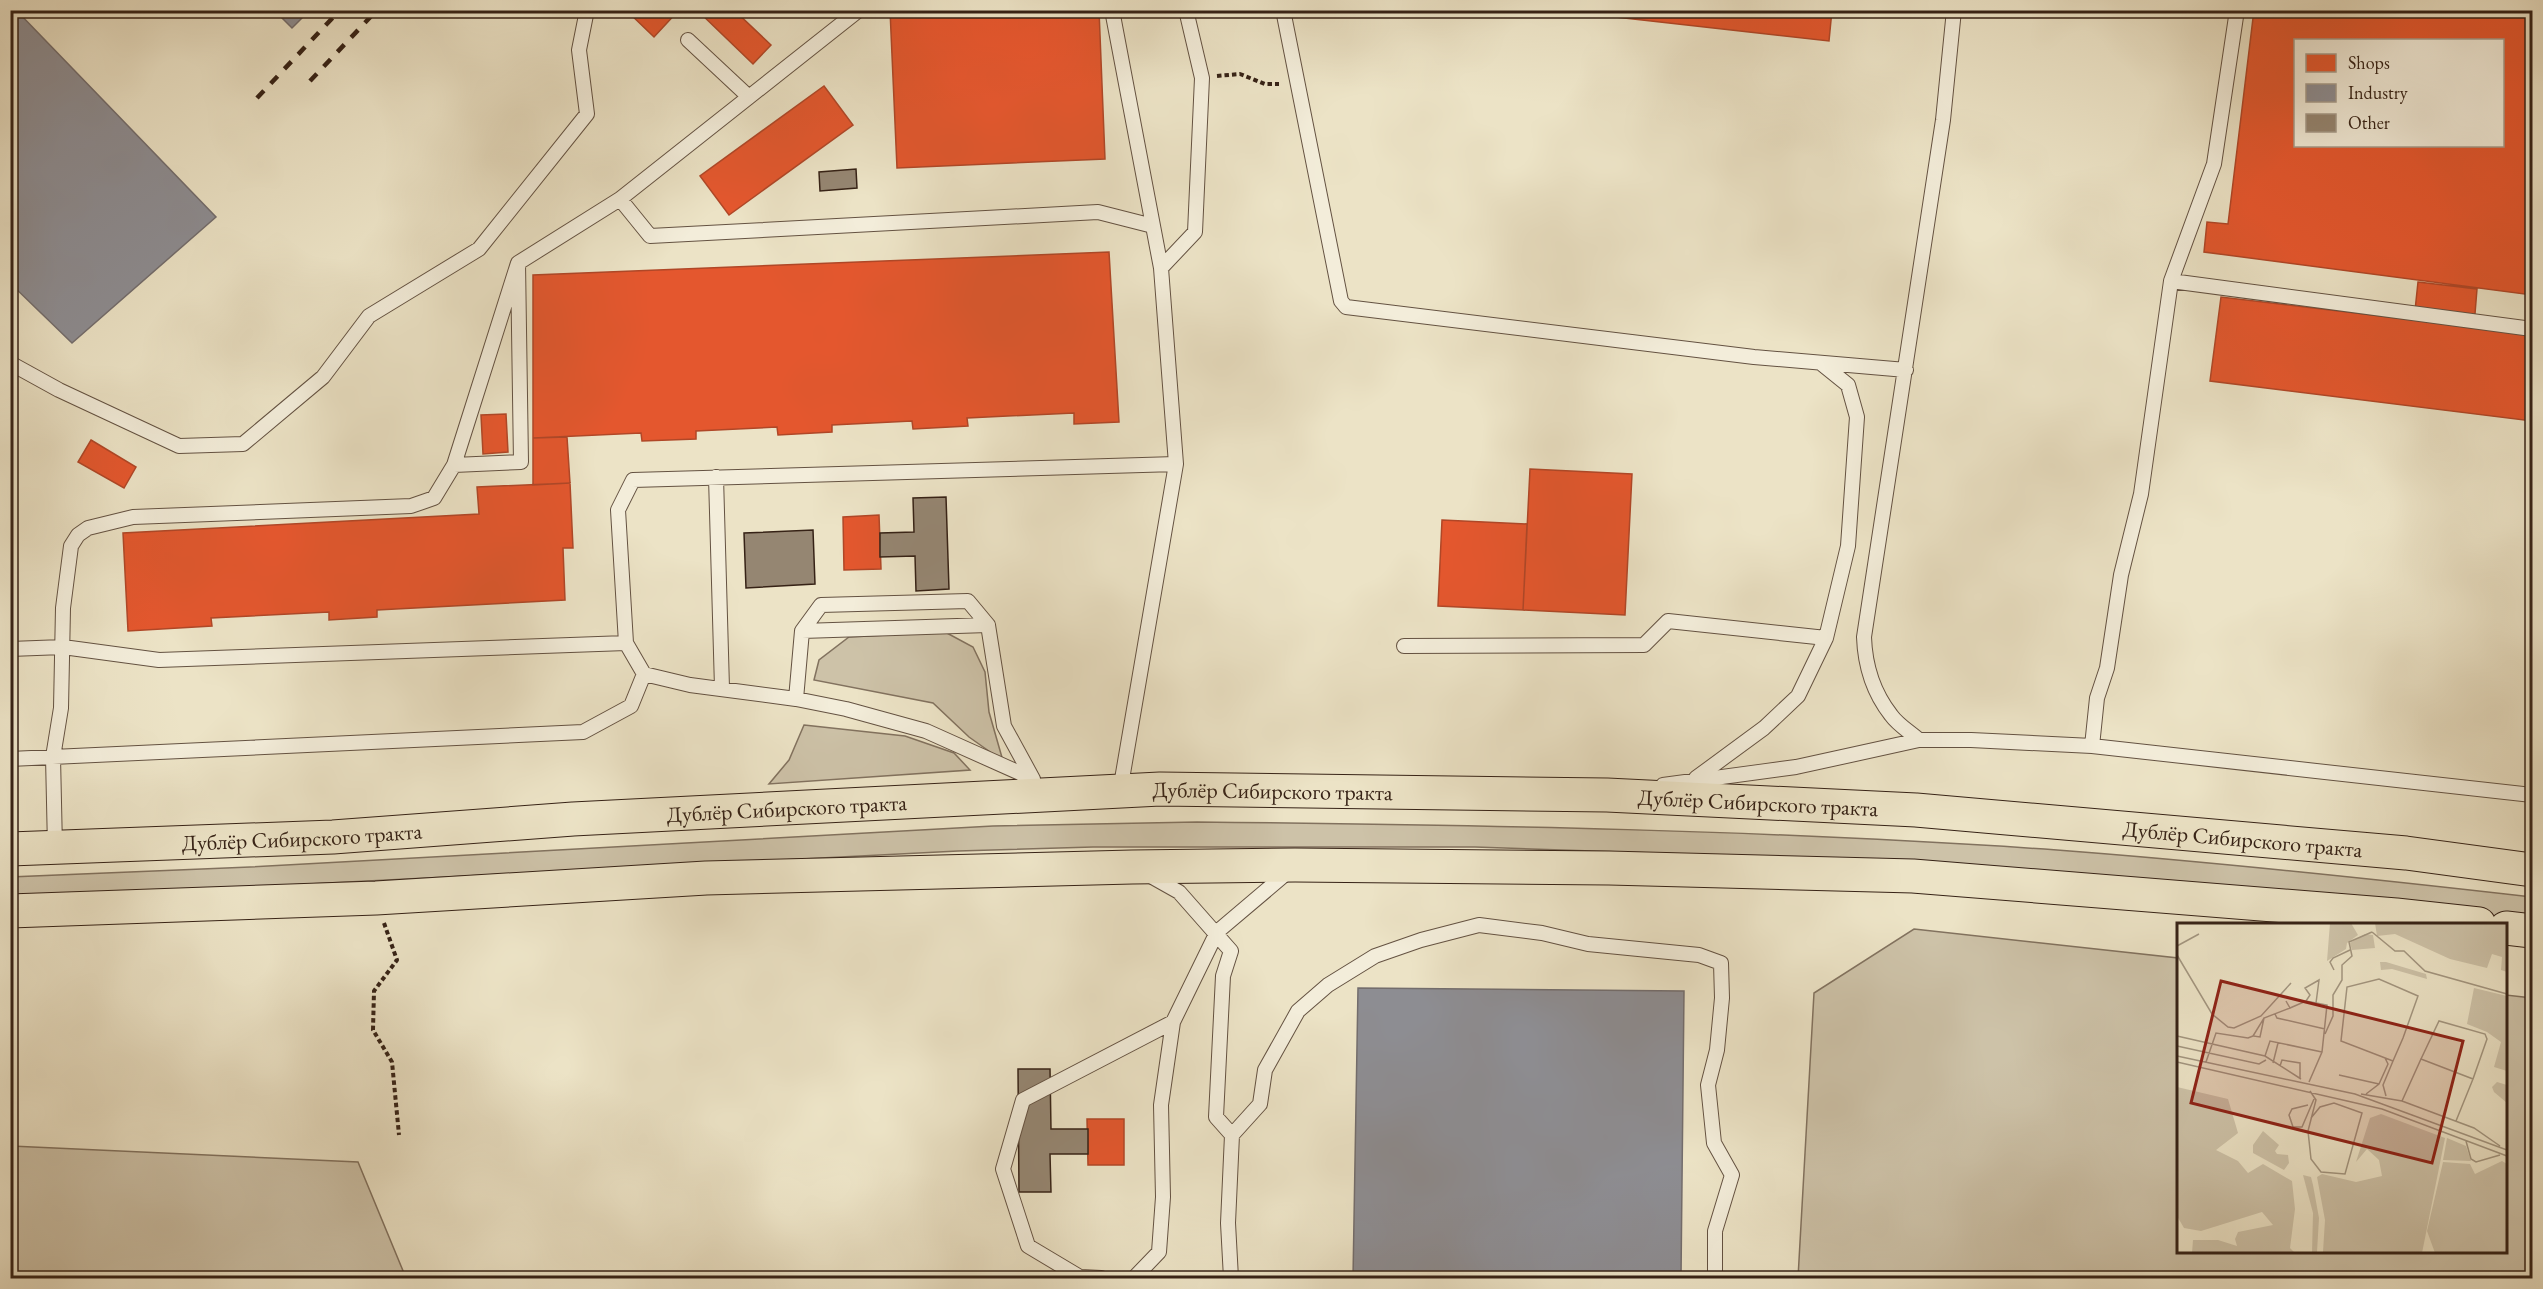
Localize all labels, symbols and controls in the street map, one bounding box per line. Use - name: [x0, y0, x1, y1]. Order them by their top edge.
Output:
- legend: [2294, 39, 2504, 147]
- text: Shops: [2348, 51, 2390, 74]
- text: Industry: [2348, 81, 2408, 104]
- text: Other: [2348, 111, 2390, 134]
- street label: Дублёр Сибирского тракта: [1151, 774, 1393, 807]
- street label: Дублёр Сибирского тракта: [1637, 782, 1879, 823]
- street label: Дублёр Сибирского тракта: [666, 787, 908, 829]
- street label: Дублёр Сибирского тракта: [2122, 814, 2364, 864]
- street label: Дублёр Сибирского тракта: [181, 816, 423, 857]
- inset map: [2177, 923, 2507, 1253]

